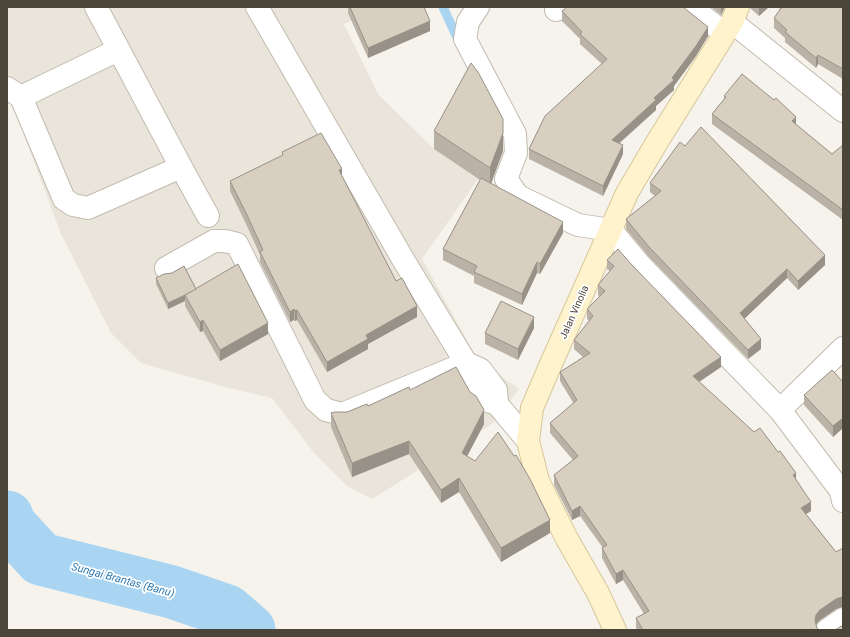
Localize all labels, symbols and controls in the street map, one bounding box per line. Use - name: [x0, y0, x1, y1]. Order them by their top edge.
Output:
- street label: Jalan Vinolia: [557, 284, 591, 340]
- water label: Sungai Brantas (Banu): [70, 560, 176, 600]

